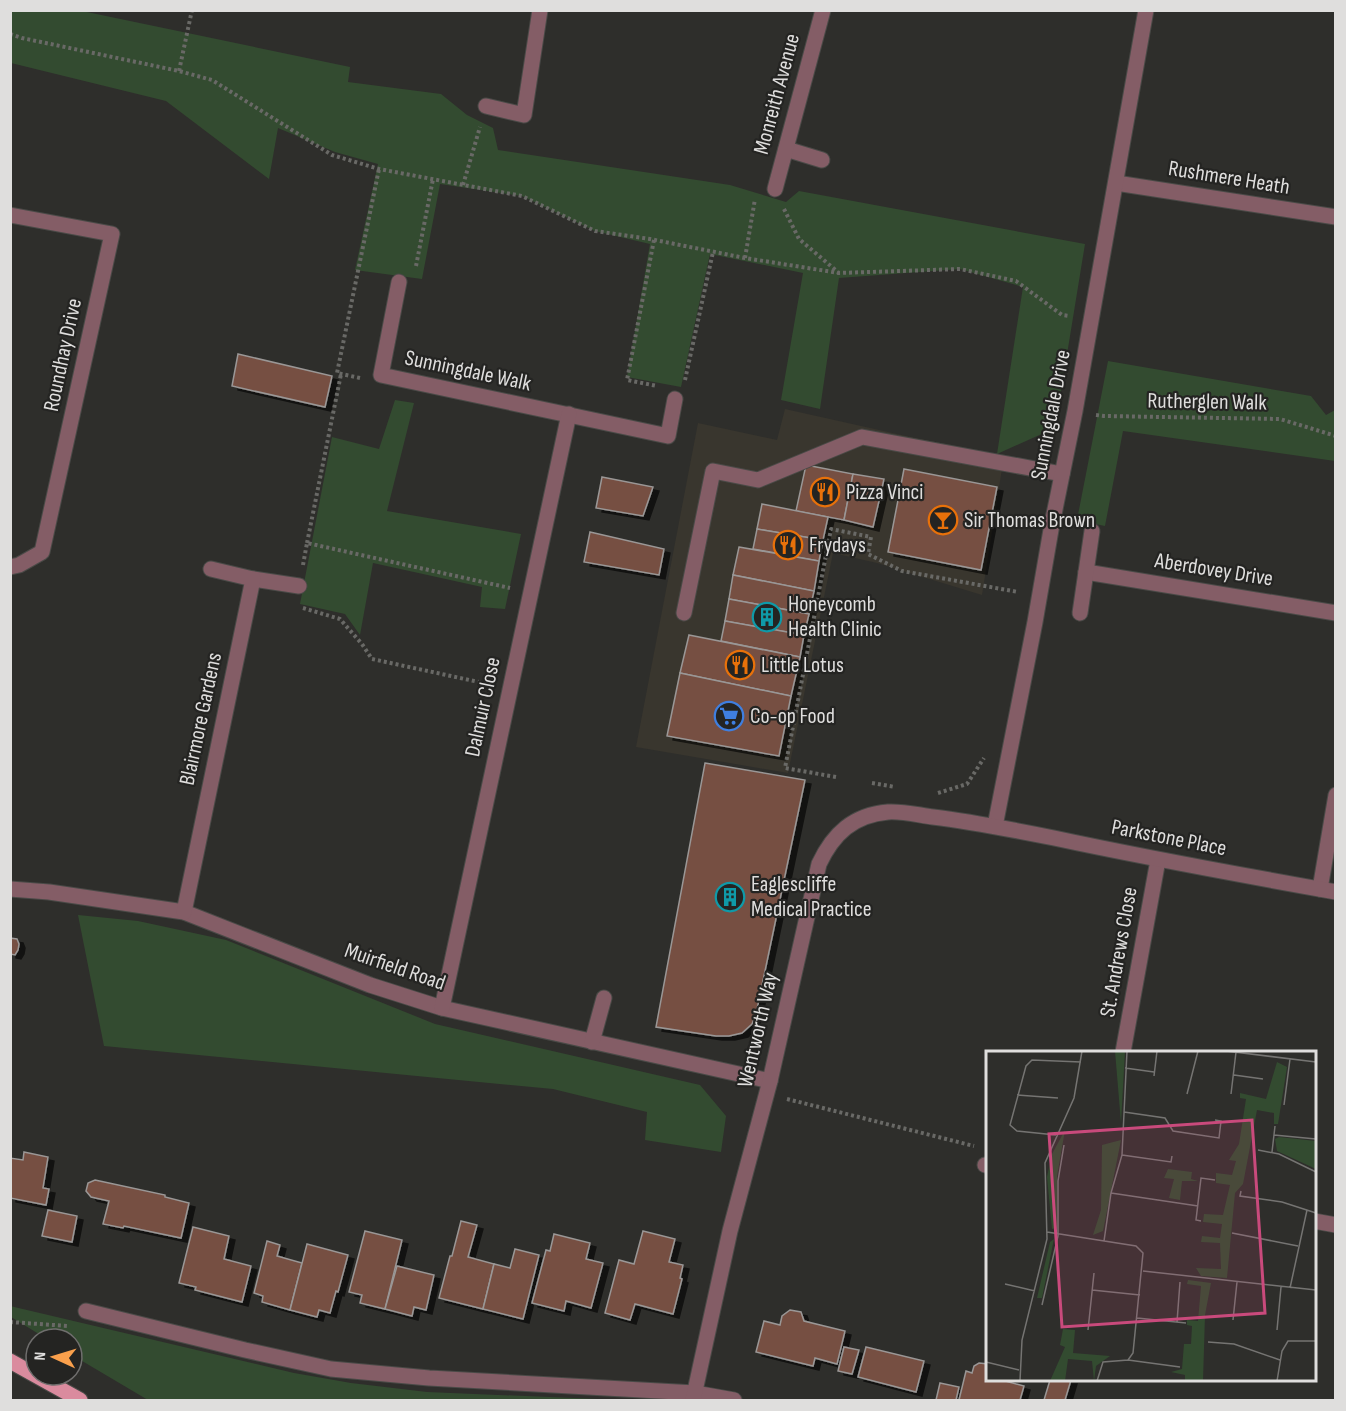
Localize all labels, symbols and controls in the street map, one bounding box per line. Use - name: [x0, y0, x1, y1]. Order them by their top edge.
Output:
- street label: Monreith Avenue: [748, 31, 806, 157]
- street label: Rushmere Heath: [1166, 155, 1292, 201]
- street label: Roundhay Drive: [38, 296, 88, 414]
- street label: Sunningdale Walk: [402, 344, 534, 398]
- street label: Sunningdale Drive: [1025, 348, 1077, 482]
- street label: Rutherglen Walk: [1147, 387, 1268, 417]
- restaurant icon: Pizza Vinci: [809, 476, 841, 508]
- place label: Pizza Vinci: [846, 479, 923, 506]
- bar icon: Sir Thomas Brown: [927, 504, 959, 536]
- place label: Sir Thomas Brown: [964, 507, 1095, 534]
- restaurant icon: Frydays: [772, 529, 804, 561]
- place label: Frydays: [809, 532, 866, 559]
- street label: Aberdovey Drive: [1152, 547, 1275, 593]
- place label: Honeycomb Health Clinic: [788, 591, 882, 643]
- building icon: Honeycomb Health Clinic: [751, 601, 783, 633]
- restaurant icon: Little Lotus: [724, 649, 756, 681]
- street label: Blairmore Gardens: [174, 650, 228, 788]
- place label: Little Lotus: [761, 652, 844, 679]
- street label: Dalmuir Close: [459, 655, 507, 759]
- supermarket icon: Co-op Food: [713, 700, 745, 732]
- place label: Co-op Food: [750, 703, 835, 730]
- street label: Parkstone Place: [1109, 814, 1229, 862]
- place label: Eaglescliffe Medical Practice: [751, 871, 872, 923]
- building icon: Eaglescliffe Medical Practice: [714, 881, 746, 913]
- street label: St. Andrews Close: [1094, 885, 1144, 1019]
- street label: Muirfield Road: [341, 937, 449, 997]
- street label: Wentworth Way: [732, 969, 784, 1090]
- inset map: [986, 1051, 1316, 1381]
- north arrow: [24, 1327, 84, 1387]
- text: N: [31, 1351, 50, 1361]

